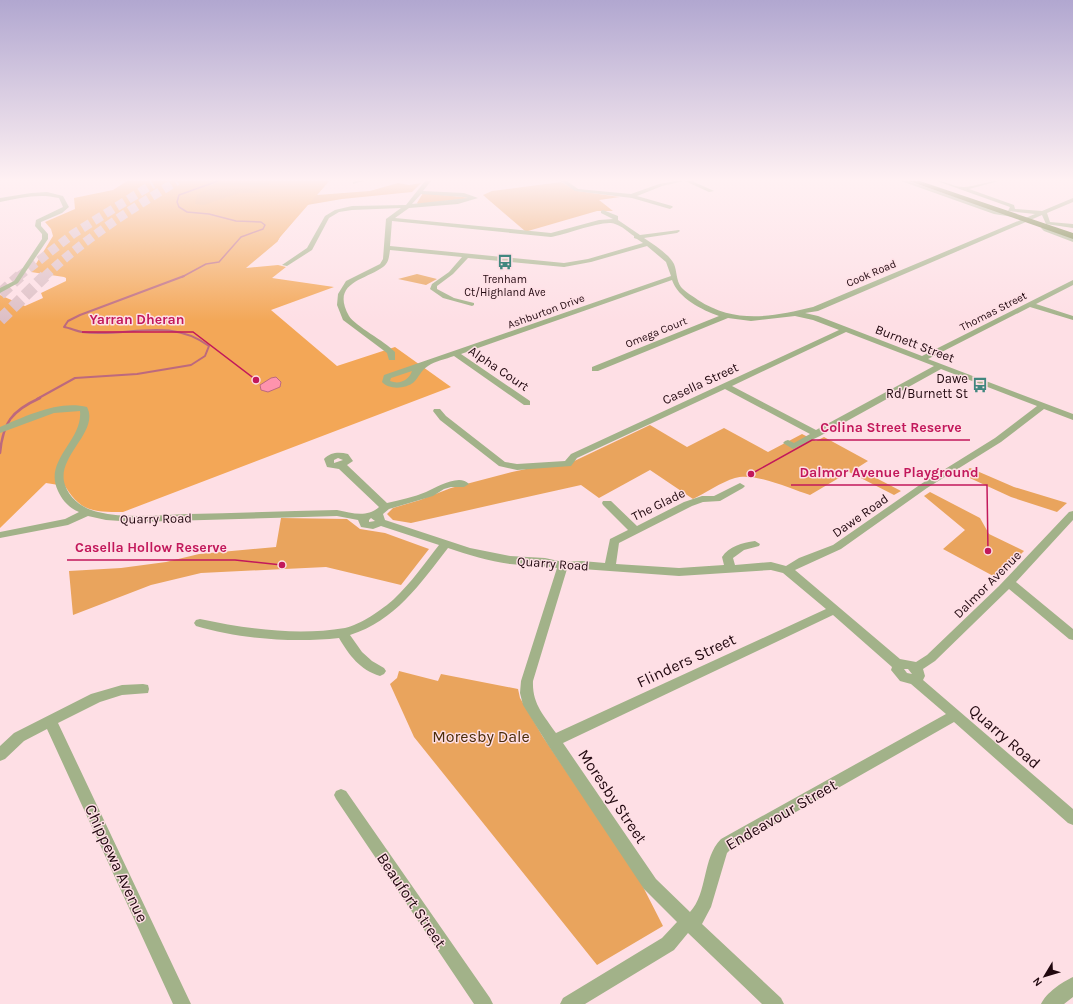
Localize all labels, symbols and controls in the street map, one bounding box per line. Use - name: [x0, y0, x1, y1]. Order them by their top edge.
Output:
- bus stop icon: Trenham Ct/Highland Ave: [496, 253, 514, 271]
- street label: Cook Road: [844, 257, 898, 290]
- place label: Trenham Ct/Highland Ave: [464, 273, 546, 299]
- street label: Thomas Street: [958, 289, 1029, 334]
- street label: Ashburton Drive: [506, 291, 587, 331]
- callout: Yarran Dheran: [82, 306, 193, 332]
- text: Yarran Dheran: [90, 311, 184, 328]
- street label: Omega Court: [623, 314, 689, 351]
- street label: Burnett Street: [873, 321, 957, 366]
- street label: Alpha Court: [466, 343, 532, 394]
- street label: Casella Street: [660, 359, 741, 408]
- place label: Dawe Rd/Burnett St: [886, 371, 968, 401]
- bus stop icon: Dawe Rd/Burnett St: [971, 376, 989, 394]
- callout: Colina Street Reserve: [812, 414, 970, 440]
- text: Colina Street Reserve: [820, 419, 962, 436]
- callout: Dalmor Avenue Playground: [791, 459, 987, 485]
- text: Dalmor Avenue Playground: [799, 464, 979, 481]
- street label: The Glade: [629, 485, 688, 524]
- street label: Dawe Road: [829, 491, 891, 540]
- street label: Quarry Road: [120, 510, 192, 527]
- callout: Casella Hollow Reserve: [67, 534, 235, 560]
- text: Casella Hollow Reserve: [75, 539, 227, 556]
- street label: Dalmor Avenue: [951, 547, 1024, 621]
- street label: Quarry Road: [517, 554, 589, 573]
- street label: Flinders Street: [634, 629, 739, 692]
- street label: Quarry Road: [965, 700, 1044, 773]
- park label: Moresby Dale: [432, 727, 530, 746]
- street label: Moresby Street: [574, 746, 651, 847]
- street label: Endeavour Street: [722, 775, 840, 854]
- street label: Chippewa Avenue: [81, 801, 152, 925]
- street label: Beaufort Street: [373, 849, 450, 951]
- north arrow: [1025, 956, 1065, 996]
- text: N: [1030, 975, 1045, 989]

